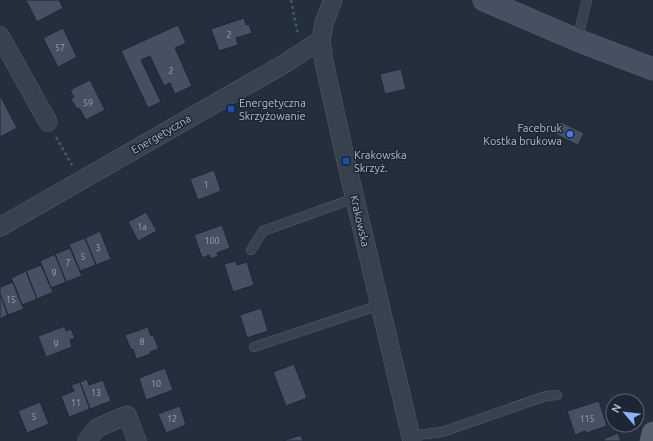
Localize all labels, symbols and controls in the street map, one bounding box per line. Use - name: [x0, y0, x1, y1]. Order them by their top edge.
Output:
- house number: 2: [226, 30, 232, 40]
- house number: 57: [55, 43, 65, 53]
- house number: 2: [168, 66, 174, 76]
- place label: Energetyczna Skrzyżowanie: [239, 97, 306, 122]
- house number: 59: [83, 98, 93, 108]
- marker: Energetyczna Skrzyżowanie: [226, 104, 236, 114]
- street label: Energetyczna: [129, 112, 193, 156]
- place label: Facebruk Kostka brukowa: [483, 122, 562, 147]
- marker: Facebruk Kostka brukowa: [565, 129, 575, 139]
- place label: Krakowska Skrzyż.: [354, 149, 407, 174]
- marker: Krakowska Skrzyż.: [341, 156, 351, 166]
- house number: 1: [203, 180, 209, 190]
- street label: Krakowska: [348, 194, 372, 248]
- house number: 1a: [137, 222, 147, 232]
- house number: 100: [204, 236, 220, 246]
- house number: 3: [95, 243, 101, 253]
- house number: 5: [80, 252, 86, 262]
- house number: 7: [65, 258, 71, 268]
- house number: 9: [51, 268, 57, 278]
- house number: 15: [6, 295, 16, 305]
- house number: 8: [139, 337, 145, 347]
- house number: 9: [53, 339, 59, 349]
- house number: 10: [151, 379, 161, 389]
- house number: 13: [91, 388, 101, 398]
- north arrow: [605, 393, 645, 433]
- house number: 11: [71, 398, 81, 408]
- text: N: [609, 402, 623, 415]
- house number: 5: [31, 412, 37, 422]
- house number: 12: [167, 414, 177, 424]
- house number: 115: [579, 414, 595, 424]

